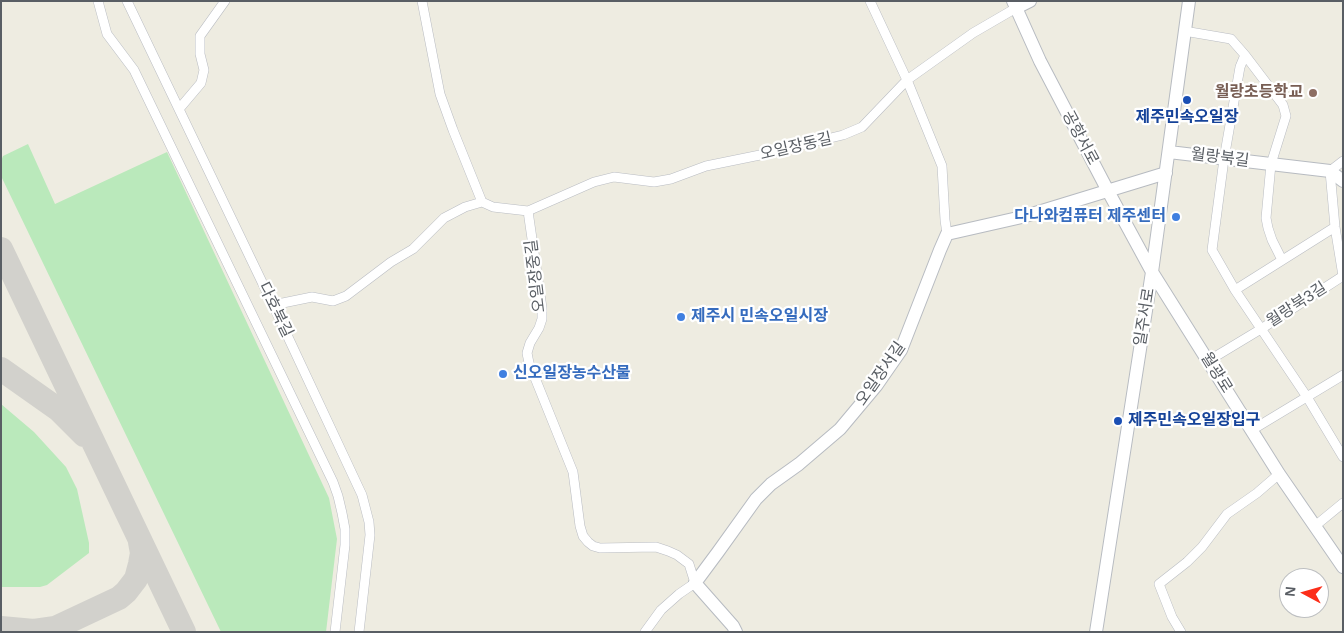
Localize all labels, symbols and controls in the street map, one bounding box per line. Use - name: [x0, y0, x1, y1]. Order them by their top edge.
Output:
- place label: 월랑초등학교: [1215, 83, 1303, 103]
- marker: 월랑초등학교: [1307, 87, 1319, 99]
- marker: 제주민속오일장: [1181, 94, 1193, 106]
- street label: 공항서로: [1058, 107, 1102, 169]
- place label: 제주민속오일장: [1135, 108, 1239, 128]
- street label: 오일장동길: [758, 129, 834, 165]
- street label: 월랑북길: [1190, 145, 1250, 171]
- place label: 다나와컴퓨터 제주센터: [1014, 207, 1166, 227]
- marker: 다나와컴퓨터 제주센터: [1170, 211, 1182, 223]
- street label: 오일장중길: [522, 238, 550, 314]
- street label: 월랑북3길: [1263, 278, 1331, 332]
- street label: 다호북길: [253, 279, 297, 341]
- street label: 일주서로: [1131, 286, 1159, 348]
- place label: 제주시 민속오일시장: [691, 307, 828, 327]
- marker: 제주시 민속오일시장: [675, 311, 687, 323]
- street label: 오일장서길: [852, 338, 910, 410]
- street label: 월광로: [1196, 349, 1236, 397]
- place label: 신오일장농수산물: [513, 364, 631, 384]
- marker: 신오일장농수산물: [497, 368, 509, 380]
- place label: 제주민속오일장입구: [1128, 411, 1260, 431]
- marker: 제주민속오일장입구: [1112, 415, 1124, 427]
- north arrow: [1279, 568, 1329, 618]
- text: N: [1282, 586, 1299, 597]

